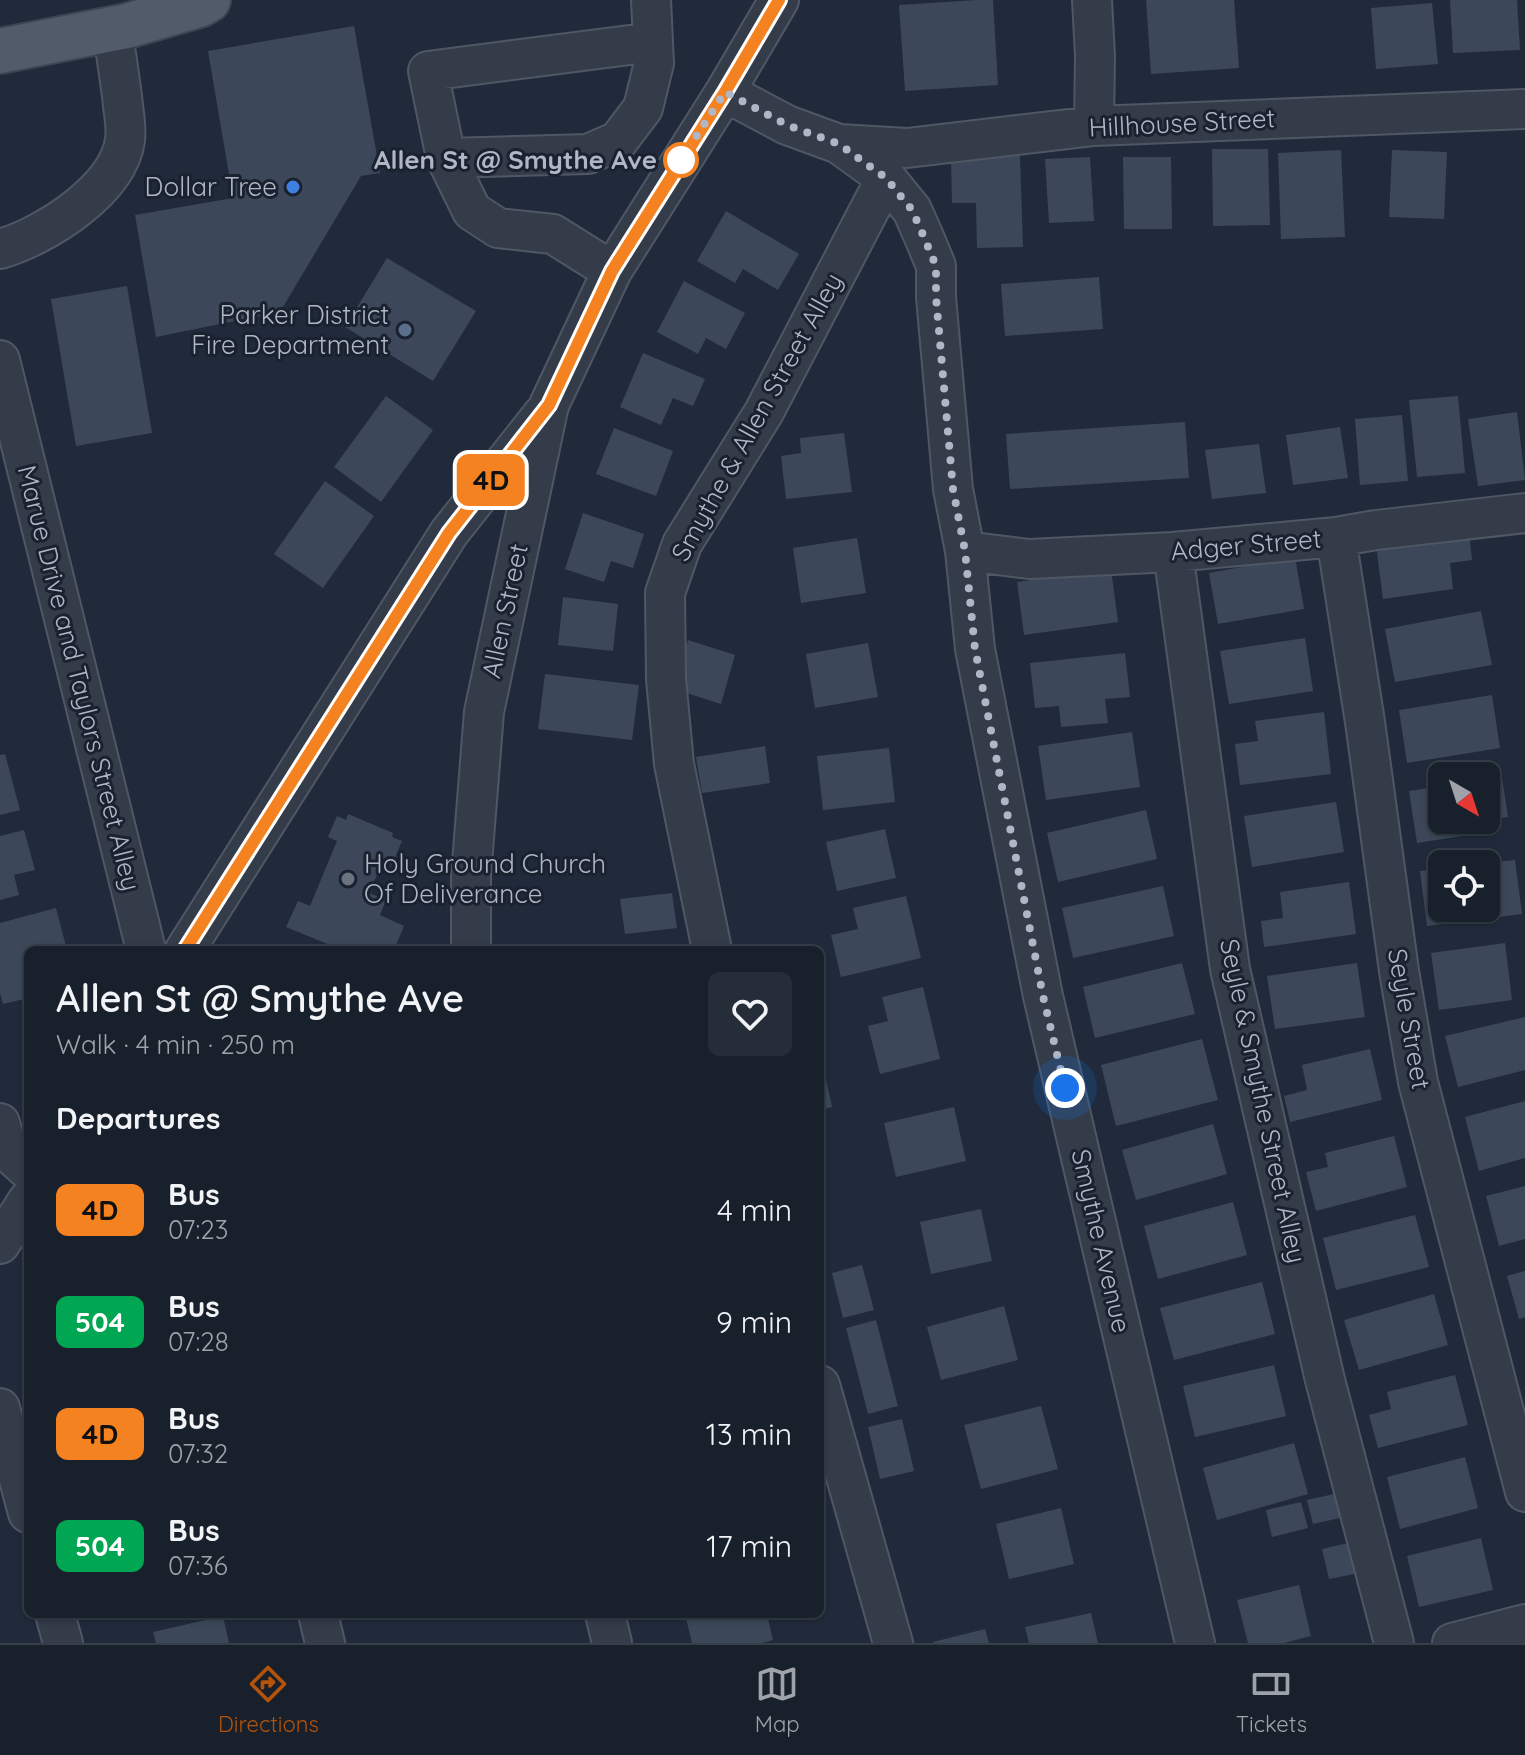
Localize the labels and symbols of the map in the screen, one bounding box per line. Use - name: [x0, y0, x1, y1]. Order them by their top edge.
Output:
- street label: Hillhouse Street: [1088, 101, 1276, 144]
- place label: Allen St @ Smythe Ave: [374, 143, 657, 176]
- marker: Allen St @ Smythe Ave: [664, 143, 698, 177]
- place label: Dollar Tree: [145, 170, 277, 203]
- marker: Dollar Tree: [284, 178, 302, 196]
- street label: Smythe & Allen Street Alley: [663, 267, 850, 567]
- place label: Parker District Fire Department: [191, 298, 389, 361]
- marker: Parker District Fire Department: [396, 321, 414, 339]
- line badge: 4D: [455, 454, 527, 506]
- street label: Marue Drive and Taylors Street Alley: [11, 462, 148, 894]
- street label: Adger Street: [1169, 521, 1323, 568]
- street label: Allen Street: [474, 541, 535, 681]
- north arrow: [1428, 762, 1500, 834]
- place label: Holy Ground Church Of Deliverance: [364, 847, 606, 910]
- marker: Holy Ground Church Of Deliverance: [339, 870, 357, 888]
- street label: Seyle & Smythe Street Alley: [1213, 936, 1314, 1266]
- street label: Seyle Street: [1381, 946, 1438, 1092]
- your location: [1045, 1068, 1085, 1108]
- street label: Smythe Avenue: [1064, 1146, 1139, 1336]

